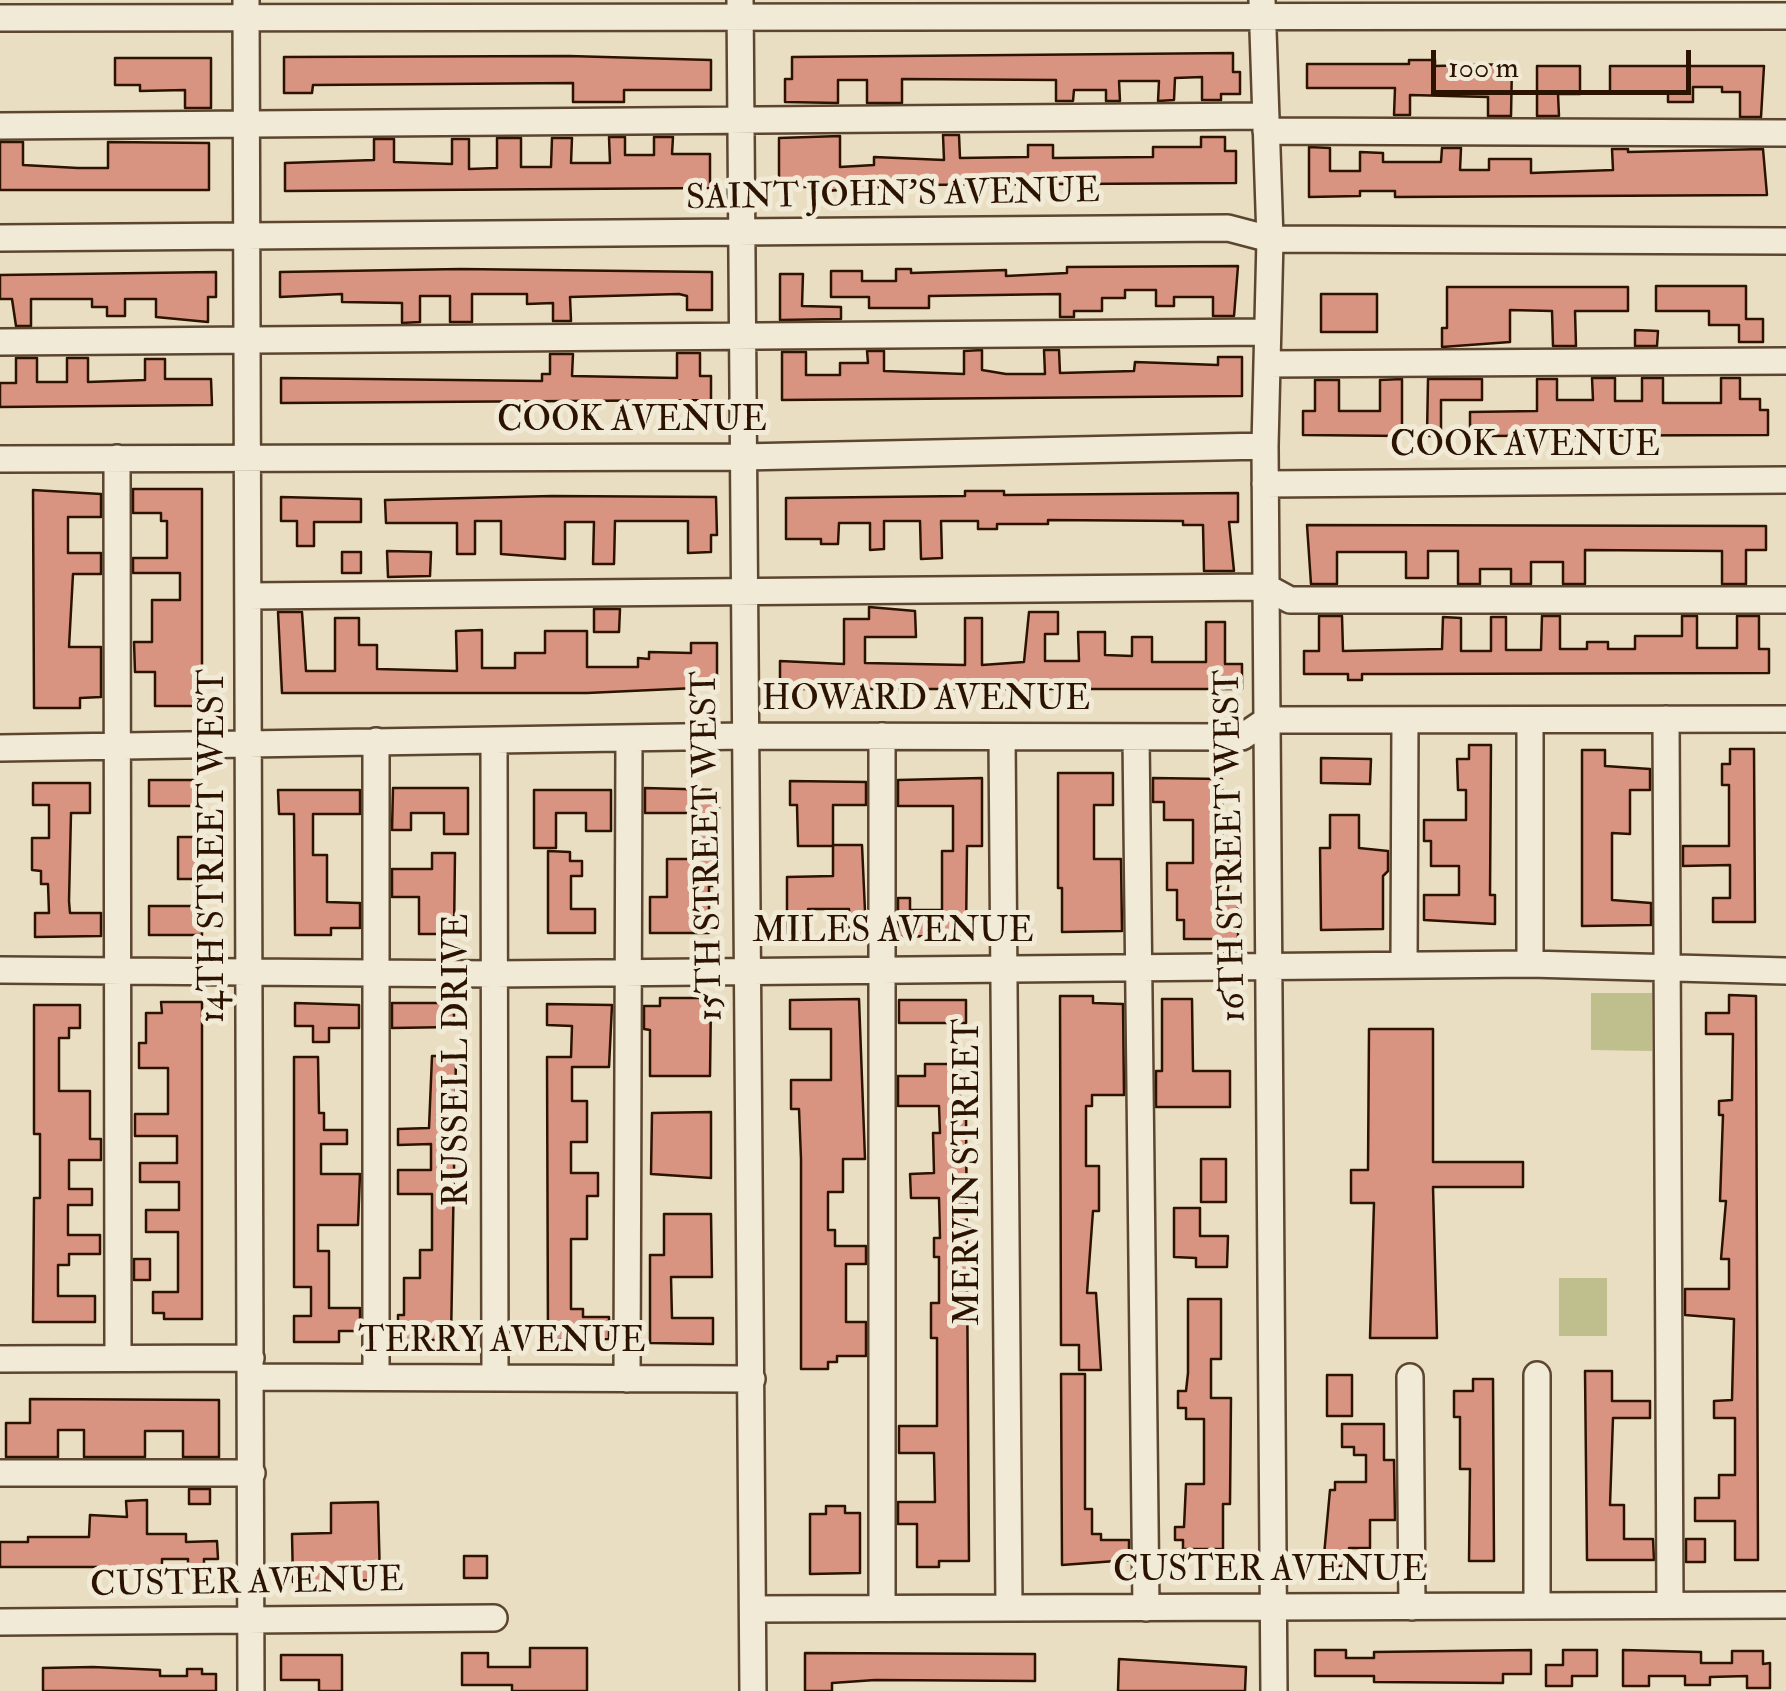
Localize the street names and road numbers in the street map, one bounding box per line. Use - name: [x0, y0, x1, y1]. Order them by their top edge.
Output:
- street label: SAINT JOHN'S AVENUE: [685, 172, 1101, 222]
- street label: COOK AVENUE: [497, 401, 767, 443]
- street label: COOK AVENUE: [1390, 426, 1660, 468]
- street label: 14TH STREET WEST: [194, 669, 236, 1023]
- street label: 16TH STREET WEST: [1209, 669, 1257, 1023]
- street label: 15TH STREET WEST: [686, 670, 734, 1022]
- street label: HOWARD AVENUE: [762, 680, 1090, 722]
- street label: MILES AVENUE: [752, 912, 1034, 954]
- street label: RUSSELL DRIVE: [438, 914, 480, 1206]
- street label: MERVIN STREET: [949, 1019, 991, 1325]
- street label: TERRY AVENUE: [358, 1322, 646, 1364]
- street label: CUSTER AVENUE: [1113, 1551, 1427, 1593]
- street label: CUSTER AVENUE: [90, 1561, 404, 1609]

